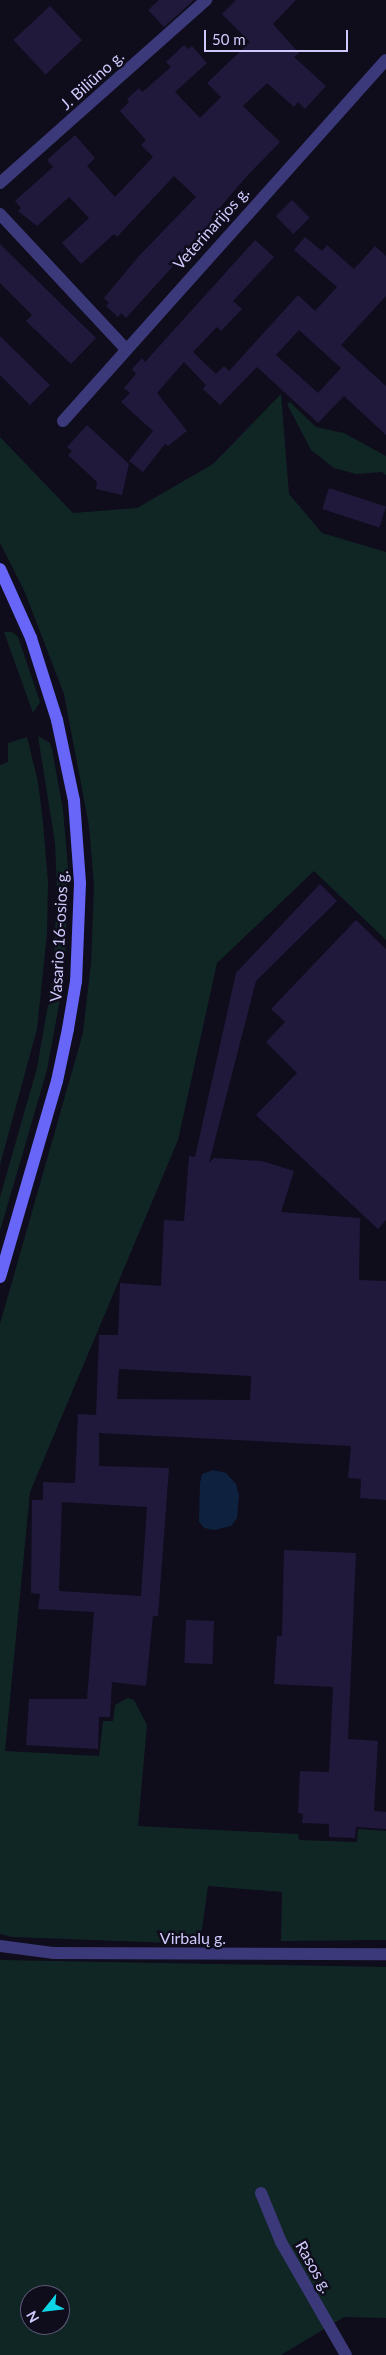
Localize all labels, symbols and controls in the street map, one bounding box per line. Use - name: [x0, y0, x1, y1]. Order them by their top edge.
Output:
- scale bar: [206, 20, 350, 52]
- text: 50 m: [212, 30, 246, 48]
- street label: J. Biliūno g.: [56, 46, 128, 114]
- street label: Veterinarijos g.: [169, 183, 253, 273]
- street label: Vasario 16-osios g.: [46, 870, 72, 1002]
- street label: Virbalų g.: [160, 1928, 226, 1948]
- street label: Rasos g.: [291, 2238, 337, 2296]
- north arrow: [20, 2285, 70, 2335]
- text: N: [22, 2308, 42, 2326]

